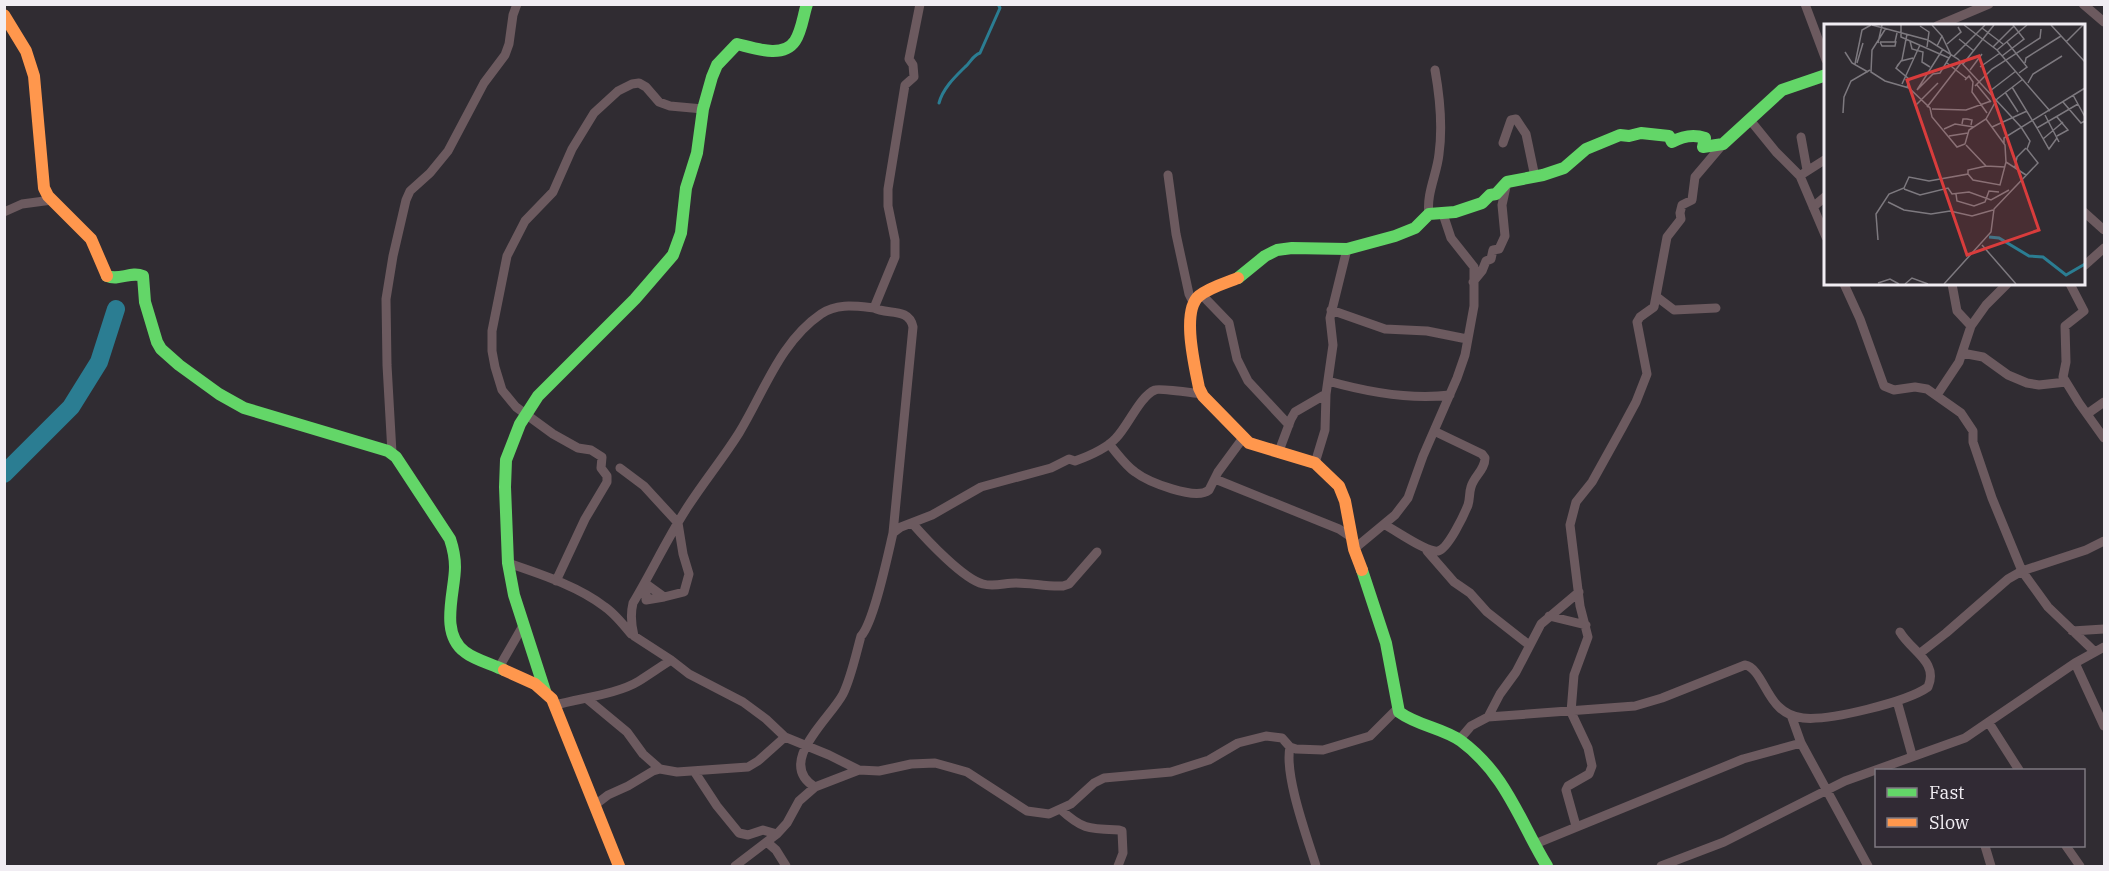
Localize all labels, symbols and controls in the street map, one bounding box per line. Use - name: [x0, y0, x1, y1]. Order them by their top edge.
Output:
- inset map: [1824, 24, 2085, 285]
- legend: [1875, 769, 2085, 847]
- text: Fast: [1929, 781, 1964, 804]
- text: Slow: [1929, 811, 1969, 834]

